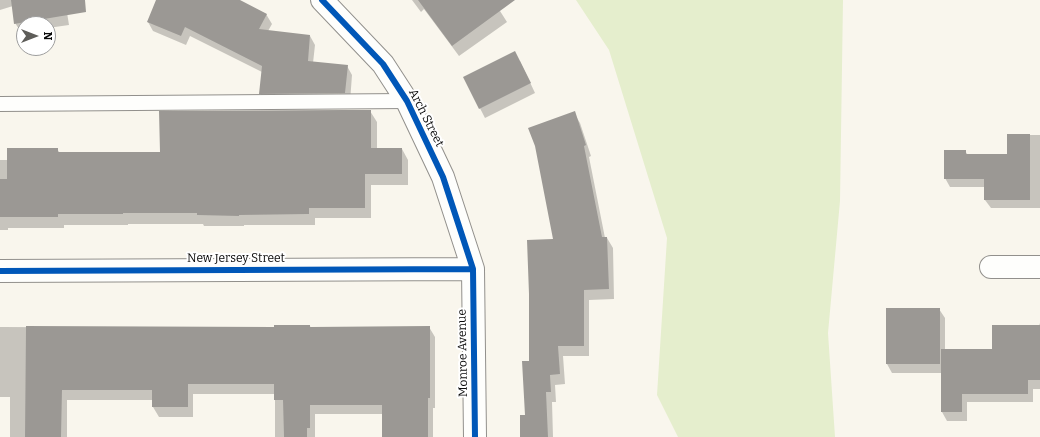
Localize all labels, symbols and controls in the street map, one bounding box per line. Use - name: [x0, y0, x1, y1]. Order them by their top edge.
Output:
- north arrow: [16, 16, 56, 56]
- text: N: [41, 32, 54, 40]
- street label: Arch Street: [405, 87, 447, 149]
- street label: New Jersey Street: [187, 252, 285, 266]
- street label: Monroe Avenue: [455, 309, 471, 397]

